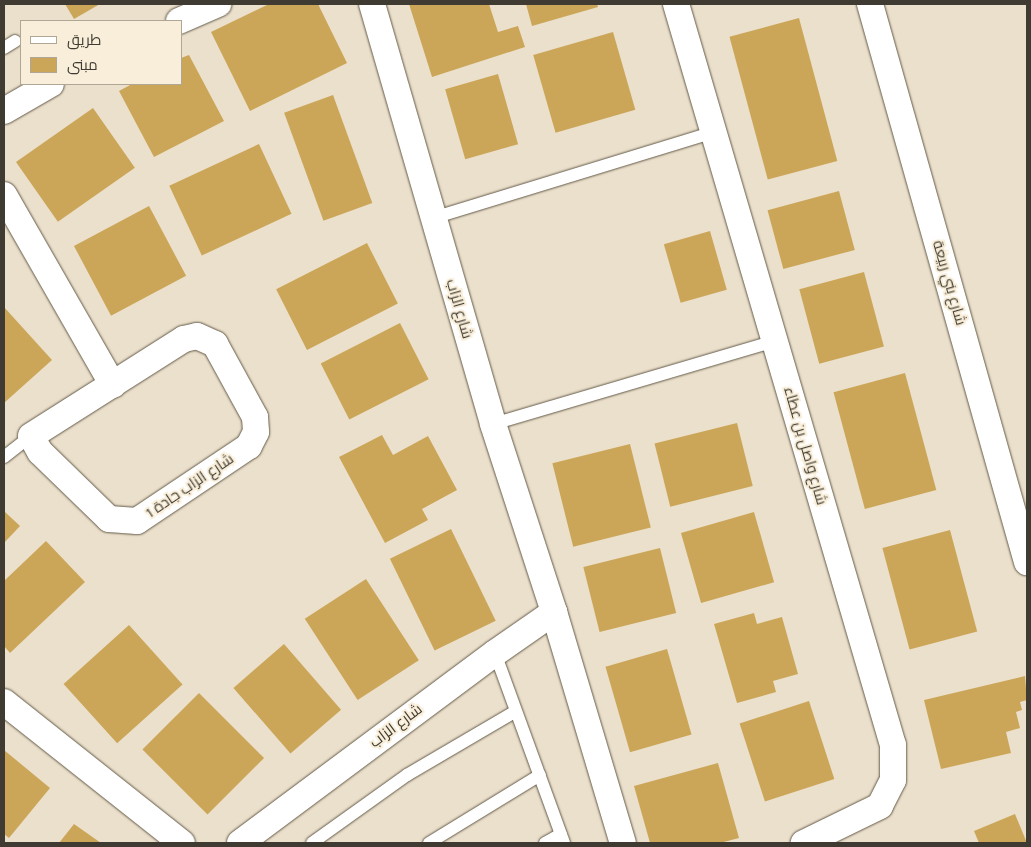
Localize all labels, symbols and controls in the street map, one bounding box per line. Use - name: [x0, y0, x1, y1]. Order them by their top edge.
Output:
- legend: [20, 20, 182, 85]
- text: طريق: [67, 31, 101, 49]
- text: مبنى: [67, 56, 98, 74]
- street label: شارع بني ربيعة: [928, 239, 970, 327]
- street label: شارع الزاب: [442, 277, 476, 341]
- street label: شارع واصل بن عطاء: [780, 385, 830, 507]
- street label: شارع الزاب جادة 1: [143, 450, 237, 522]
- street label: شارع الزاب: [366, 700, 426, 752]

